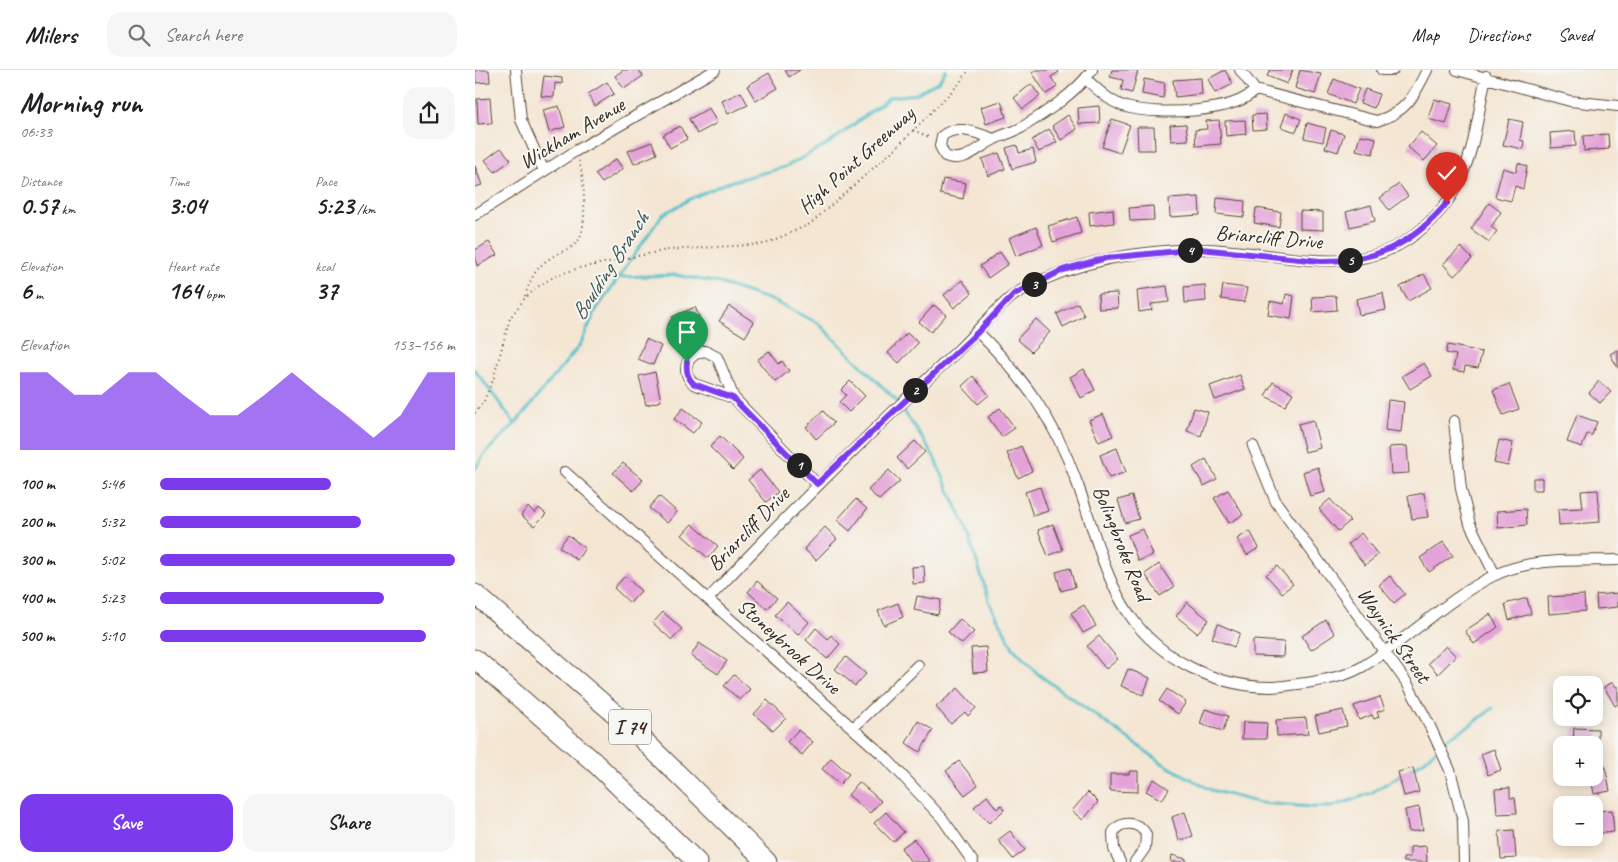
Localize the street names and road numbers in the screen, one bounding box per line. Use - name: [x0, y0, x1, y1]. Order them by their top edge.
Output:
- street label: Wickham Avenue: [515, 91, 630, 175]
- street label: High Point Greenway: [792, 100, 921, 219]
- street label: Briarcliff Drive: [1215, 219, 1324, 255]
- street label: Briarcliff Drive: [702, 481, 795, 576]
- street label: Bolingbroke Road: [1087, 482, 1158, 608]
- street label: Waynick Street: [1352, 582, 1437, 689]
- street label: Stoneybrook Drive: [732, 593, 847, 700]
- road number: I 74: [609, 710, 651, 744]

